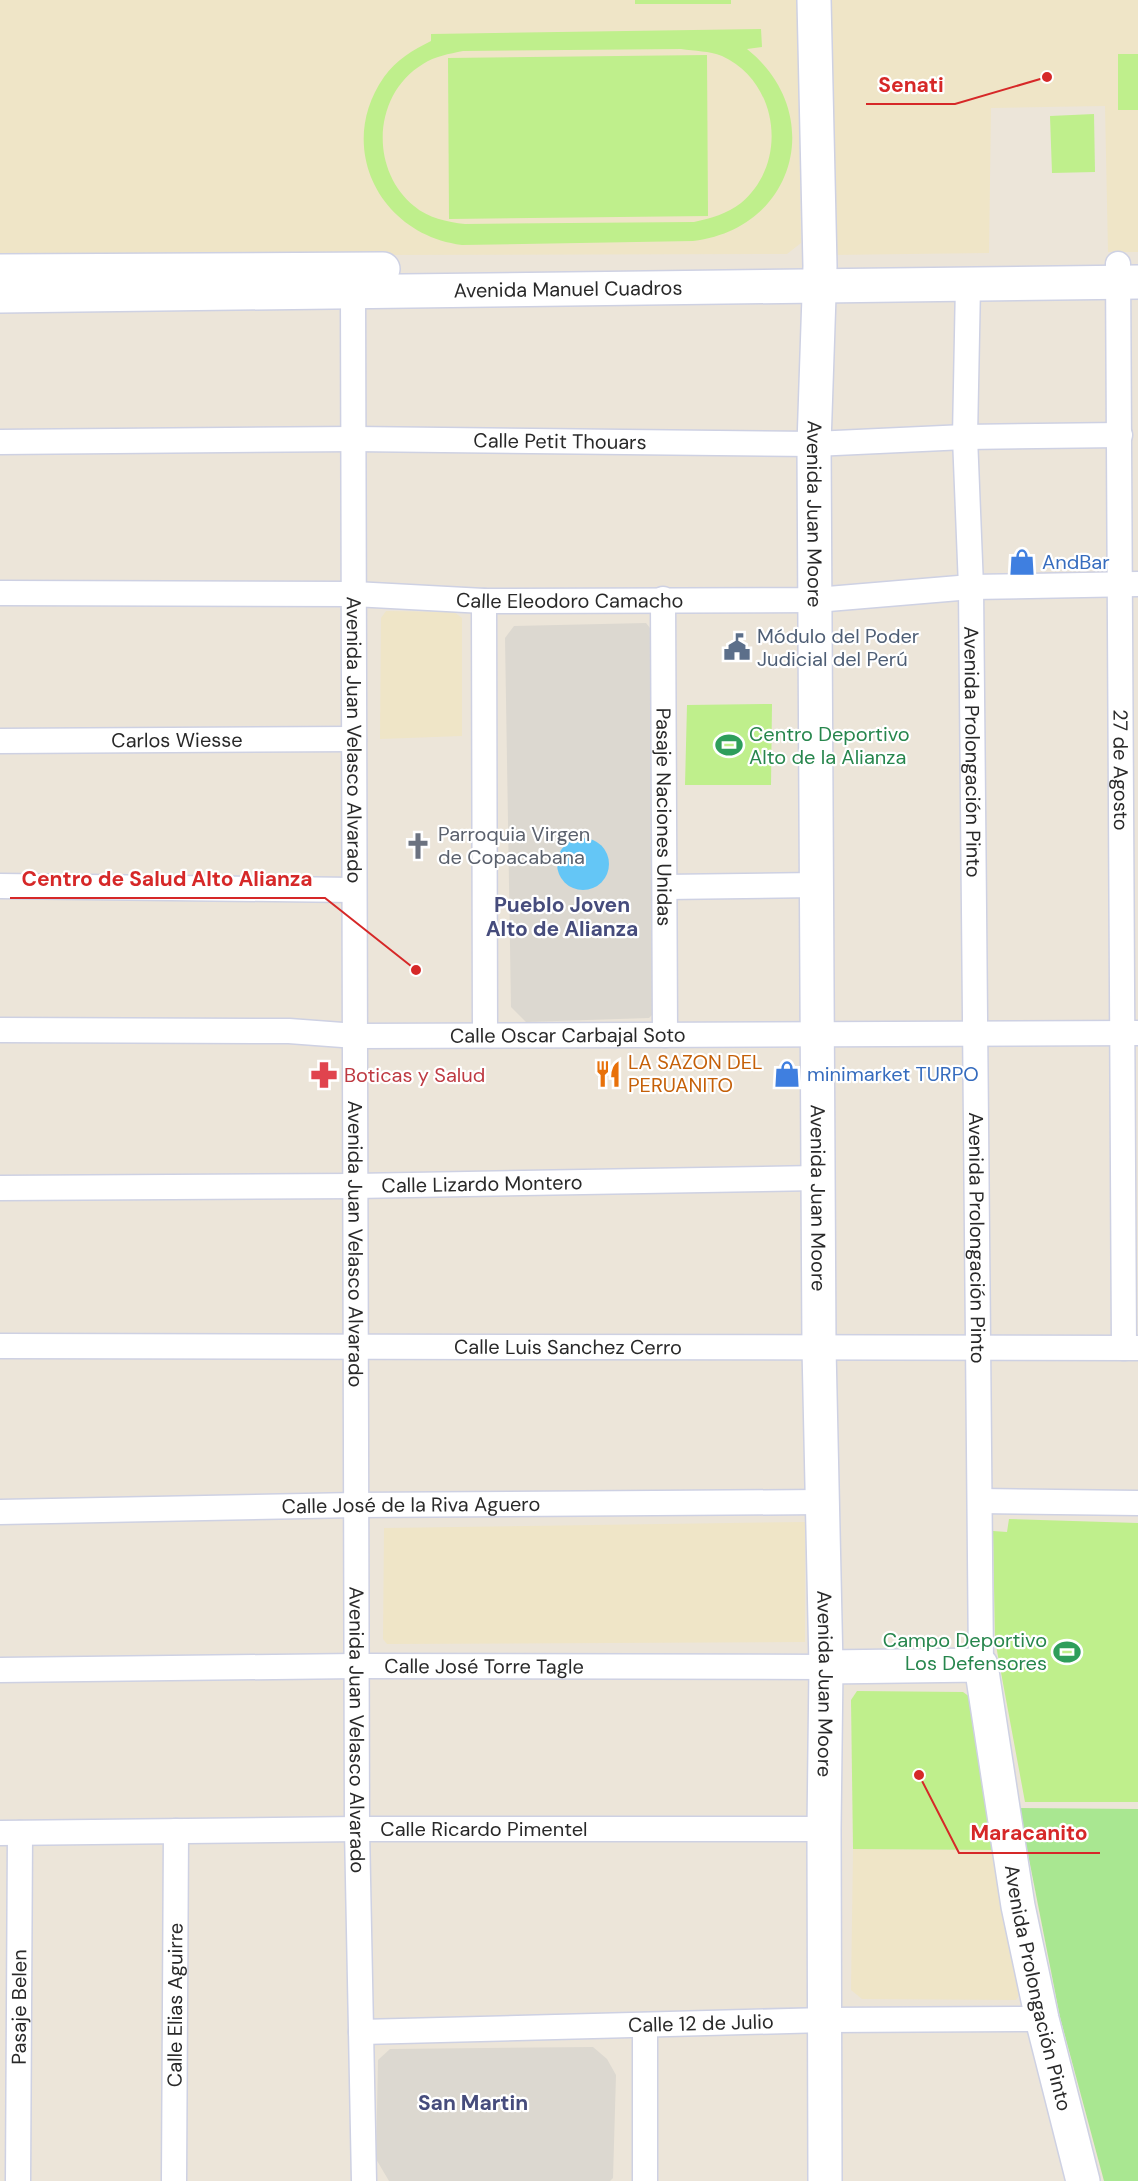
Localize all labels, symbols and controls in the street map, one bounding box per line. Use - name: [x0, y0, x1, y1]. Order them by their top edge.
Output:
- callout: Senati: [866, 65, 955, 104]
- text: Senati: [878, 71, 944, 99]
- street label: Avenida Manuel Cuadros: [453, 275, 683, 303]
- street label: Avenida Juan Moore: [801, 420, 828, 607]
- street label: Calle Petit Thouars: [473, 427, 647, 455]
- shop icon: AndBar: [1007, 547, 1037, 577]
- place label: AndBar: [1042, 549, 1110, 575]
- street label: Calle Eleodoro Camacho: [455, 587, 684, 614]
- street label: Avenida Juan Velasco Alvarado: [341, 596, 368, 883]
- place label: Módulo del Poder Judicial del Perú: [757, 623, 919, 672]
- street label: Avenida Prolongación Pinto: [958, 626, 987, 878]
- public building icon: Módulo del Poder Judicial del Perú: [722, 632, 752, 662]
- street label: Pasaje Naciones Unidas: [650, 708, 678, 926]
- street label: 27 de Agosto: [1107, 709, 1134, 831]
- place label: Centro Deportivo Alto de la Alianza: [749, 721, 910, 770]
- street label: Carlos Wiesse: [111, 727, 243, 753]
- sports icon: Centro Deportivo Alto de la Alianza: [714, 730, 744, 760]
- place label: Parroquia Virgen de Copacabana: [438, 821, 590, 870]
- church icon: Parroquia Virgen de Copacabana: [403, 831, 433, 861]
- callout: Centro de Salud Alto Alianza: [10, 859, 325, 898]
- text: Centro de Salud Alto Alianza: [21, 865, 313, 893]
- district label: Pueblo Joven Alto de Alianza: [486, 891, 638, 943]
- street label: Calle Oscar Carbajal Soto: [450, 1022, 686, 1049]
- place label: LA SAZON DEL PERUANITO: [628, 1049, 763, 1098]
- restaurant icon: LA SAZON DEL PERUANITO: [593, 1059, 623, 1089]
- shop icon: minimarket TURPO: [772, 1059, 802, 1089]
- pharmacy icon: Boticas y Salud: [309, 1060, 339, 1090]
- place label: minimarket TURPO: [807, 1061, 979, 1087]
- place label: Boticas y Salud: [344, 1062, 485, 1088]
- street label: Avenida Juan Velasco Alvarado: [342, 1100, 369, 1387]
- street label: Avenida Juan Moore: [805, 1104, 832, 1291]
- street label: Avenida Prolongación Pinto: [963, 1112, 991, 1364]
- street label: Calle Lizardo Montero: [381, 1169, 583, 1199]
- street label: Calle Luis Sanchez Cerro: [454, 1334, 682, 1360]
- street label: Calle José de la Riva Aguero: [281, 1491, 540, 1519]
- street label: Avenida Juan Velasco Alvarado: [343, 1586, 371, 1874]
- street label: Avenida Juan Moore: [811, 1590, 839, 1777]
- place label: Campo Deportivo Los Defensores: [883, 1627, 1047, 1676]
- sports icon: Campo Deportivo Los Defensores: [1052, 1637, 1082, 1667]
- street label: Calle José Torre Tagle: [384, 1653, 584, 1679]
- callout: Maracanito: [959, 1814, 1100, 1853]
- street label: Calle Ricardo Pimentel: [380, 1816, 588, 1842]
- text: Maracanito: [970, 1819, 1088, 1847]
- street label: Avenida Prolongación Pinto: [999, 1863, 1078, 2114]
- street label: Calle Elias Aguirre: [162, 1923, 188, 2087]
- street label: Pasaje Belen: [6, 1949, 32, 2065]
- street label: Calle 12 de Julio: [628, 2008, 774, 2038]
- district label: San Martin: [418, 2089, 528, 2117]

